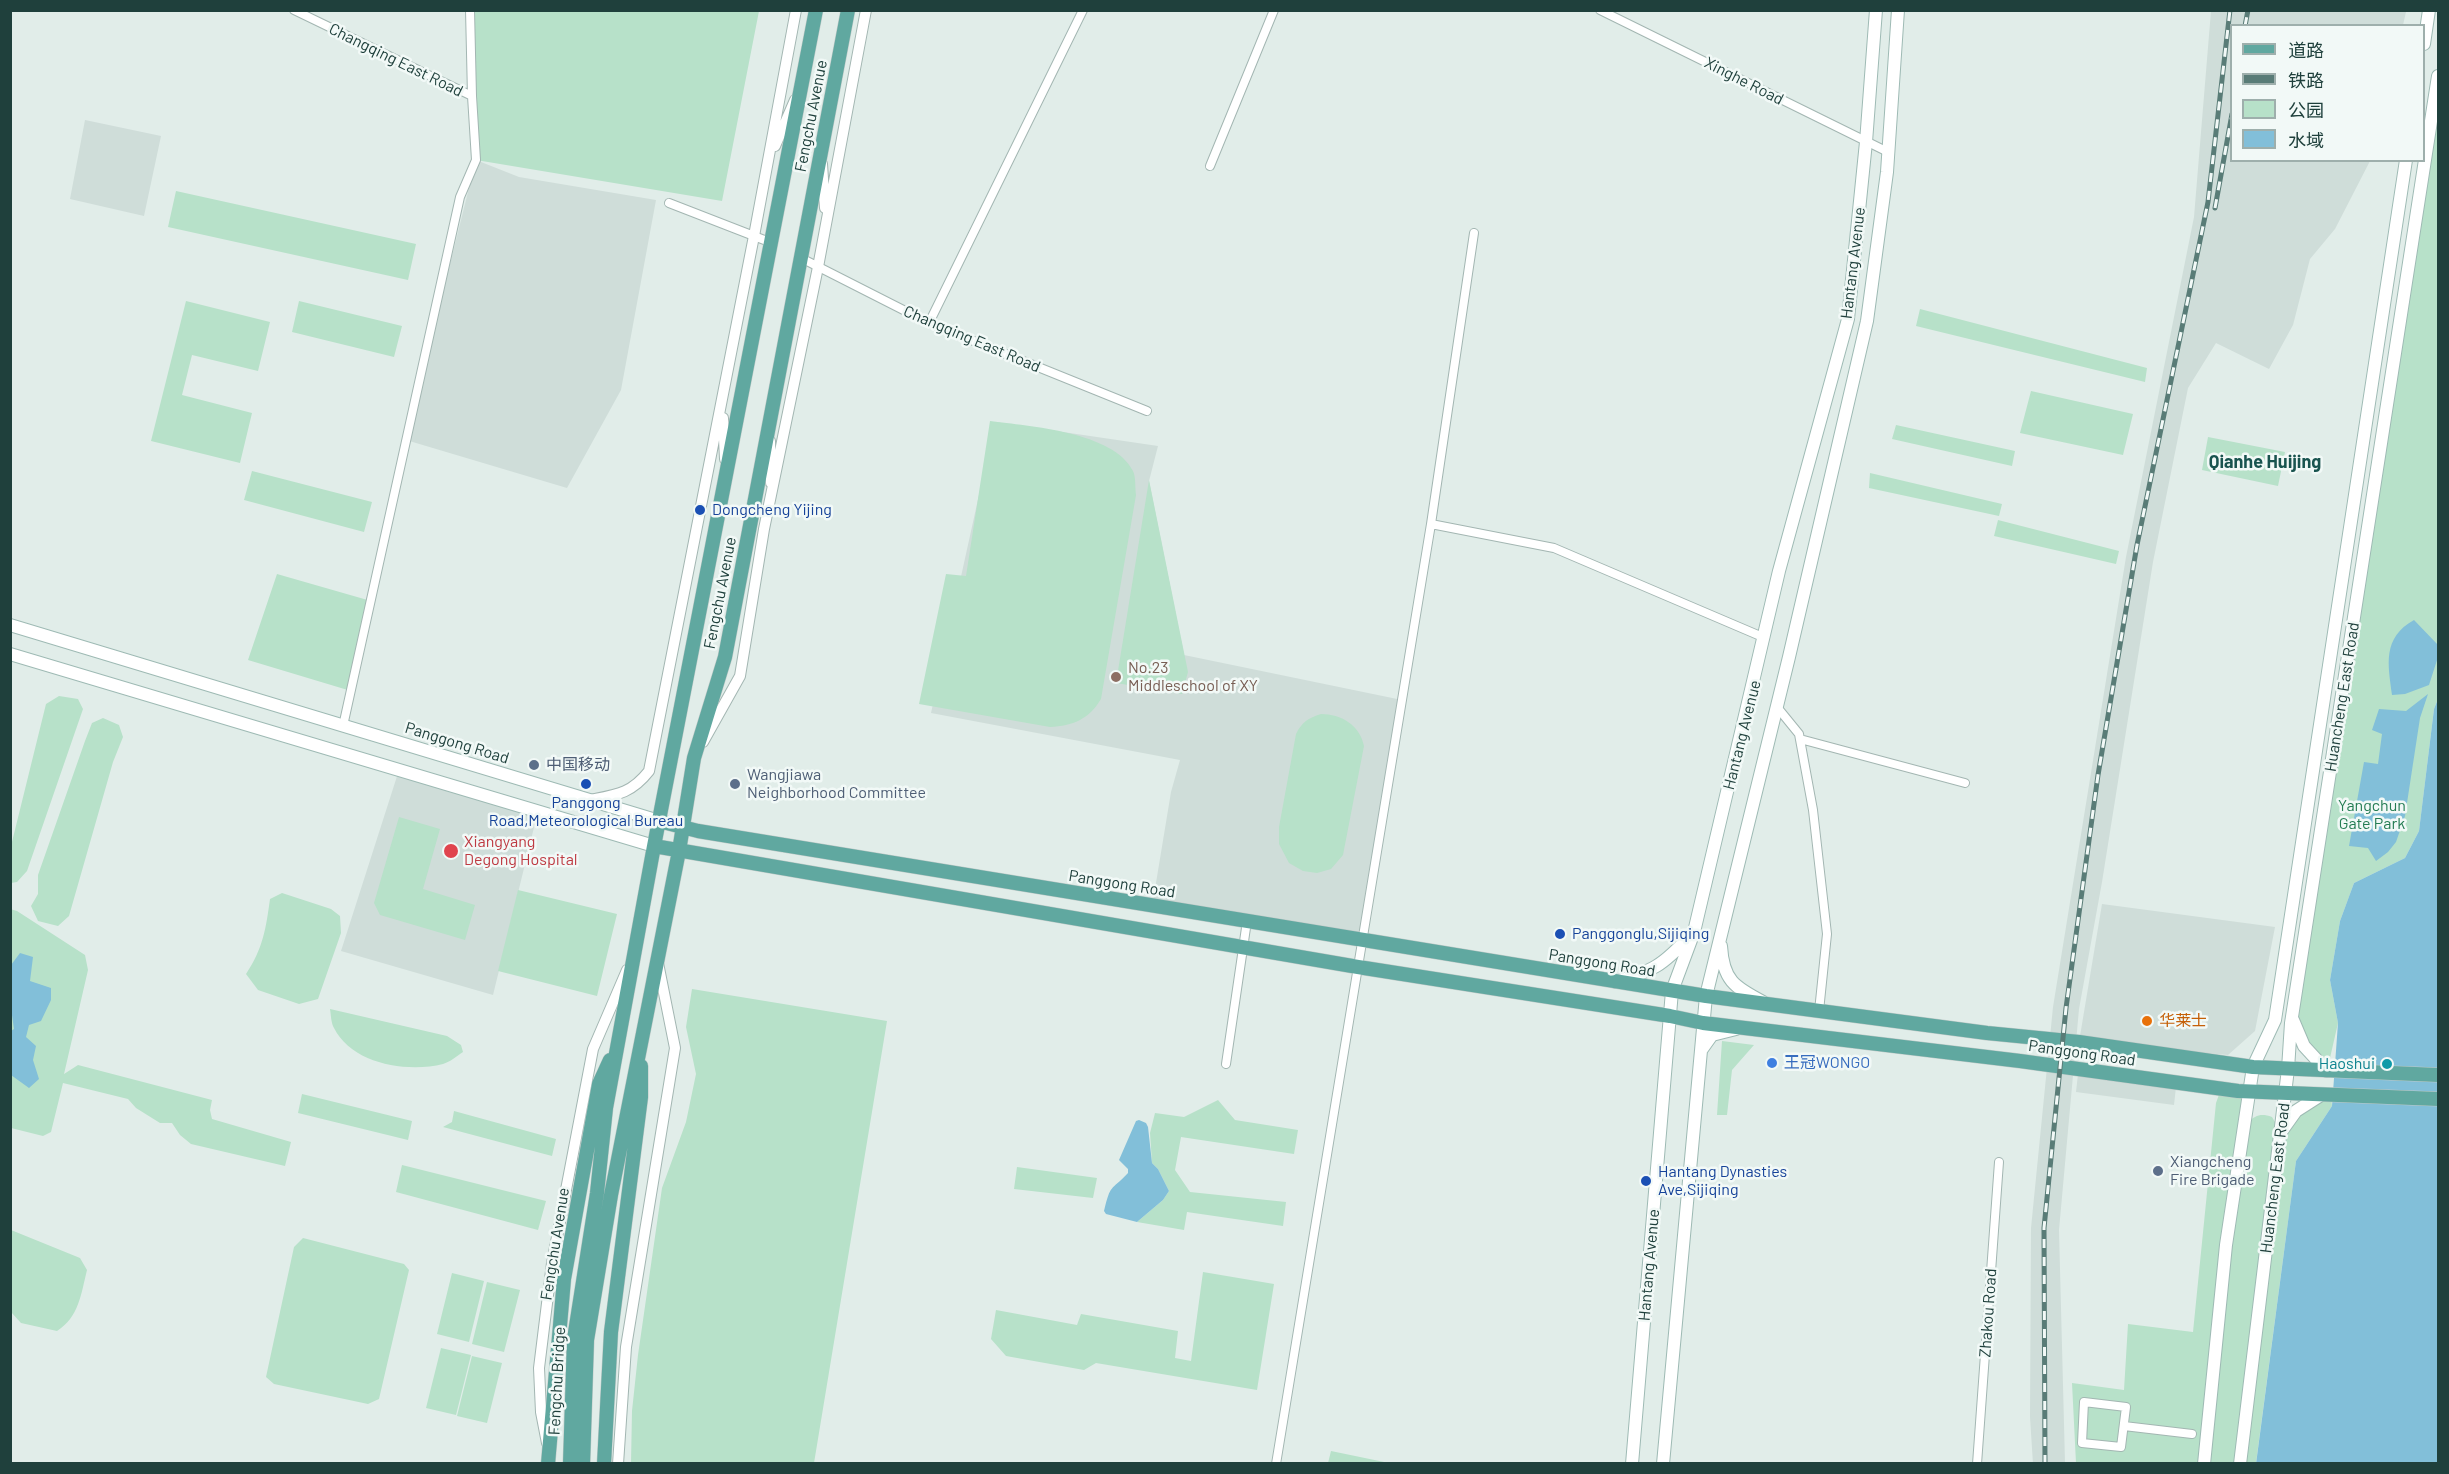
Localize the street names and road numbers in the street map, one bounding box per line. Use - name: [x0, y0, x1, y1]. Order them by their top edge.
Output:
- street label: Changqing East Road: [326, 19, 466, 101]
- street label: Xinghe Road: [1701, 53, 1787, 109]
- street label: Fengchu Avenue: [791, 58, 831, 174]
- street label: Hantang Avenue: [1837, 206, 1869, 320]
- street label: Changqing East Road: [901, 301, 1043, 377]
- street label: Fengchu Avenue: [700, 535, 740, 651]
- street label: Huancheng East Road: [2321, 621, 2363, 773]
- street label: Hantang Avenue: [1719, 678, 1765, 792]
- street label: Panggong Road: [403, 718, 511, 768]
- street label: Panggong Road: [1067, 866, 1177, 902]
- street label: Panggong Road: [1547, 945, 1657, 981]
- street label: Panggong Road: [2027, 1036, 2137, 1070]
- street label: Huancheng East Road: [2256, 1102, 2294, 1254]
- street label: Fengchu Avenue: [537, 1186, 573, 1302]
- street label: Hantang Avenue: [1635, 1208, 1663, 1322]
- street label: Zhakou Road: [1975, 1268, 2001, 1358]
- street label: Fengchu Bridge: [545, 1326, 569, 1436]

